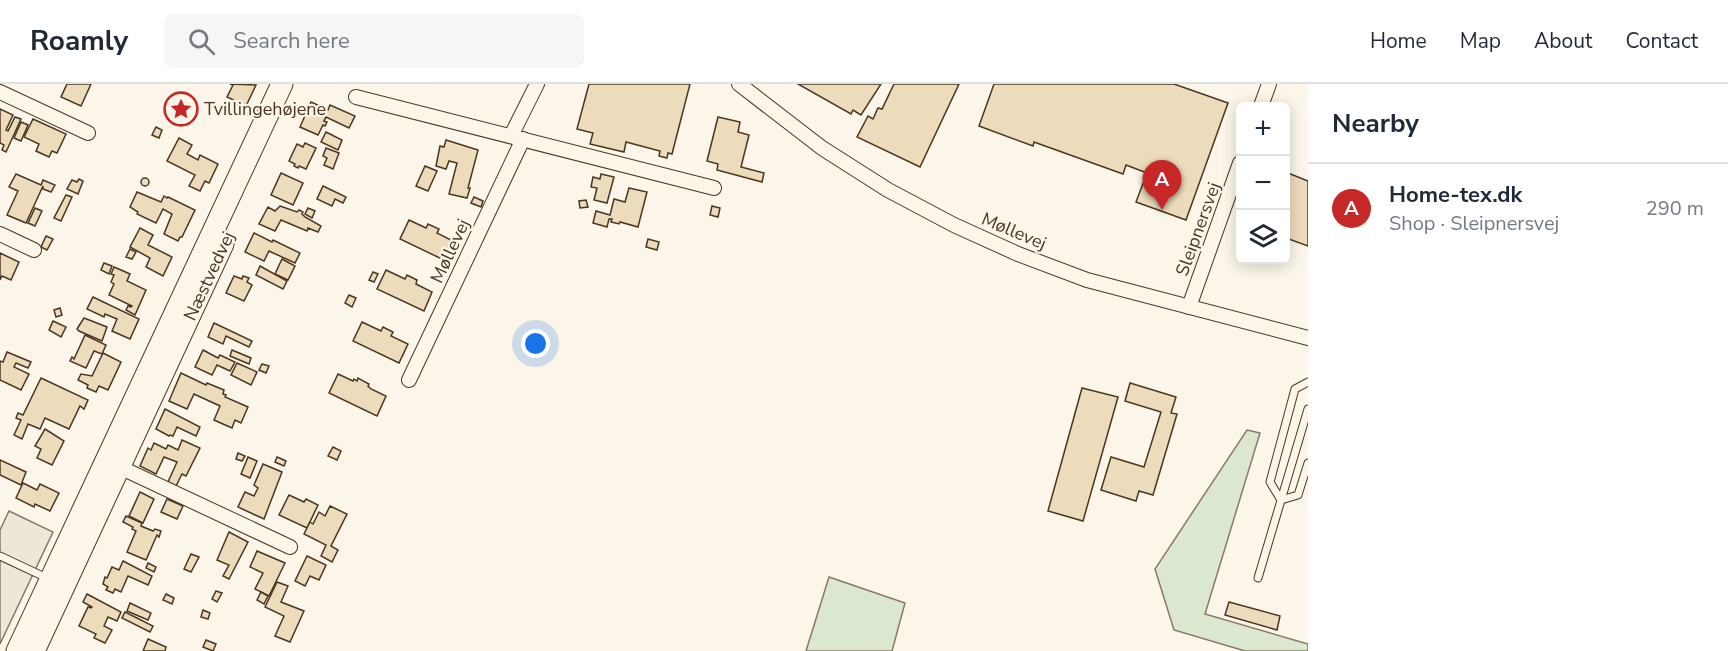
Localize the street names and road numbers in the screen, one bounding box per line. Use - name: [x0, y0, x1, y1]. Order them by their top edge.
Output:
- street label: Sleipnersvej: [1170, 179, 1226, 279]
- street label: Møllevej: [978, 207, 1050, 255]
- street label: Møllevej: [425, 215, 475, 287]
- street label: Næstvedvej: [178, 227, 240, 325]

